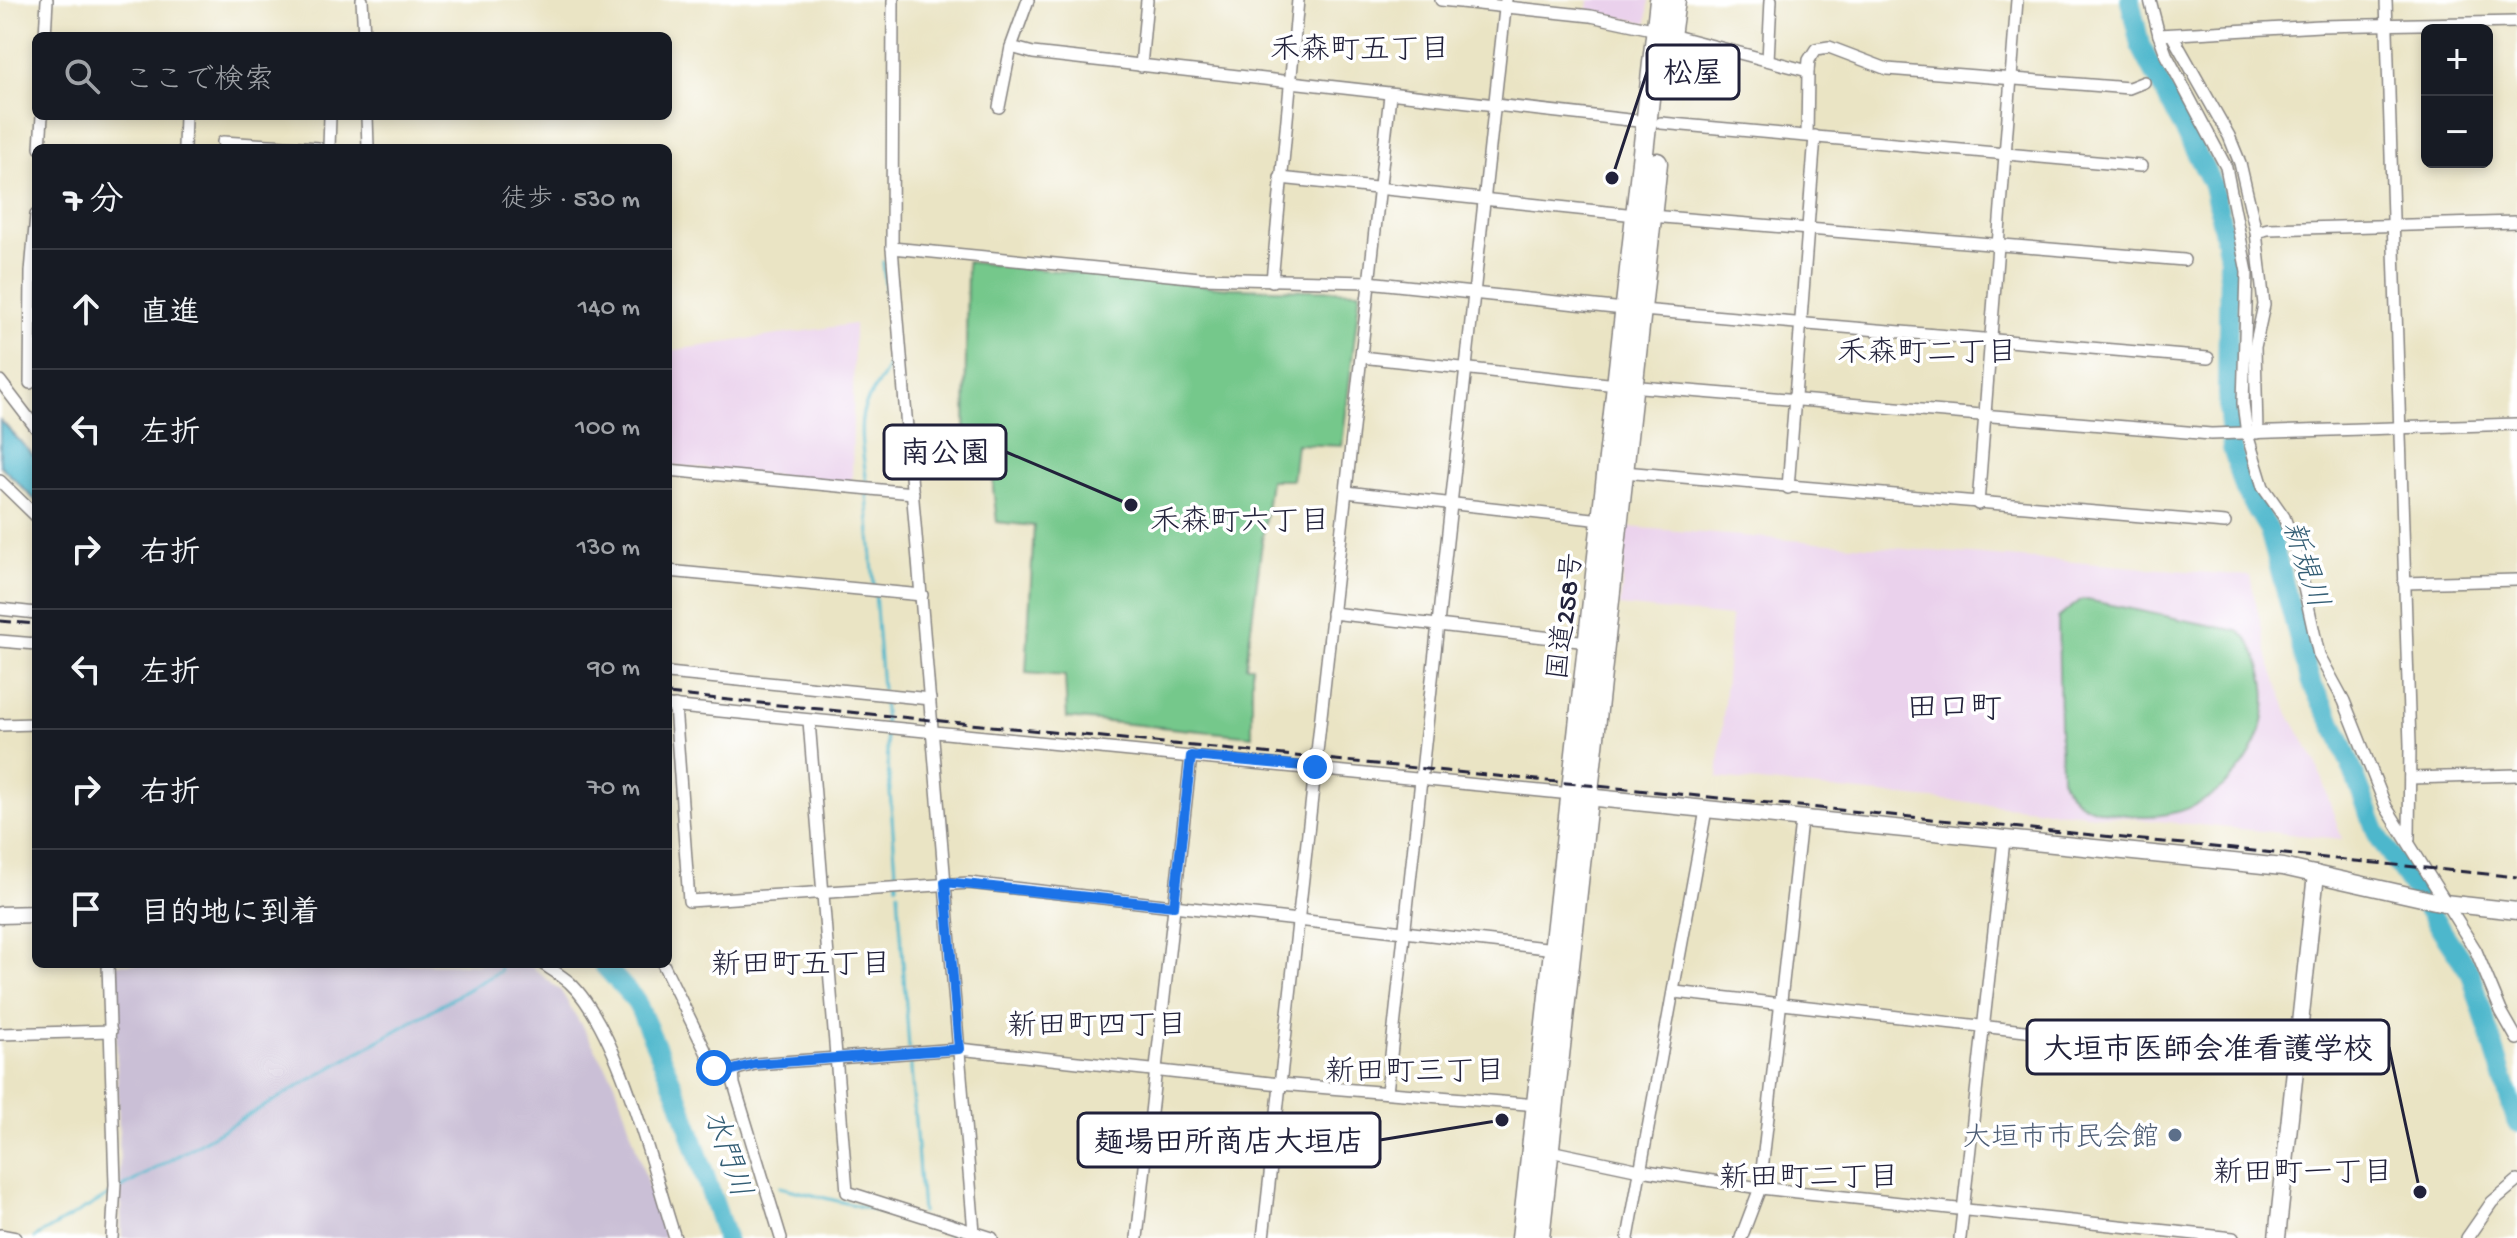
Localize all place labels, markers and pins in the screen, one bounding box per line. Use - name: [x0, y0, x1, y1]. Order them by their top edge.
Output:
- callout: 松屋: [1647, 45, 1739, 99]
- callout: 南公園: [884, 425, 1006, 479]
- callout: 大垣市医師会准看護学校: [2027, 1020, 2389, 1074]
- callout: 麺場田所商店大垣店: [1078, 1113, 1380, 1167]
- place label: 大垣市市民会館: [1963, 1122, 2159, 1156]
- marker: 大垣市市民会館: [2166, 1126, 2184, 1144]

